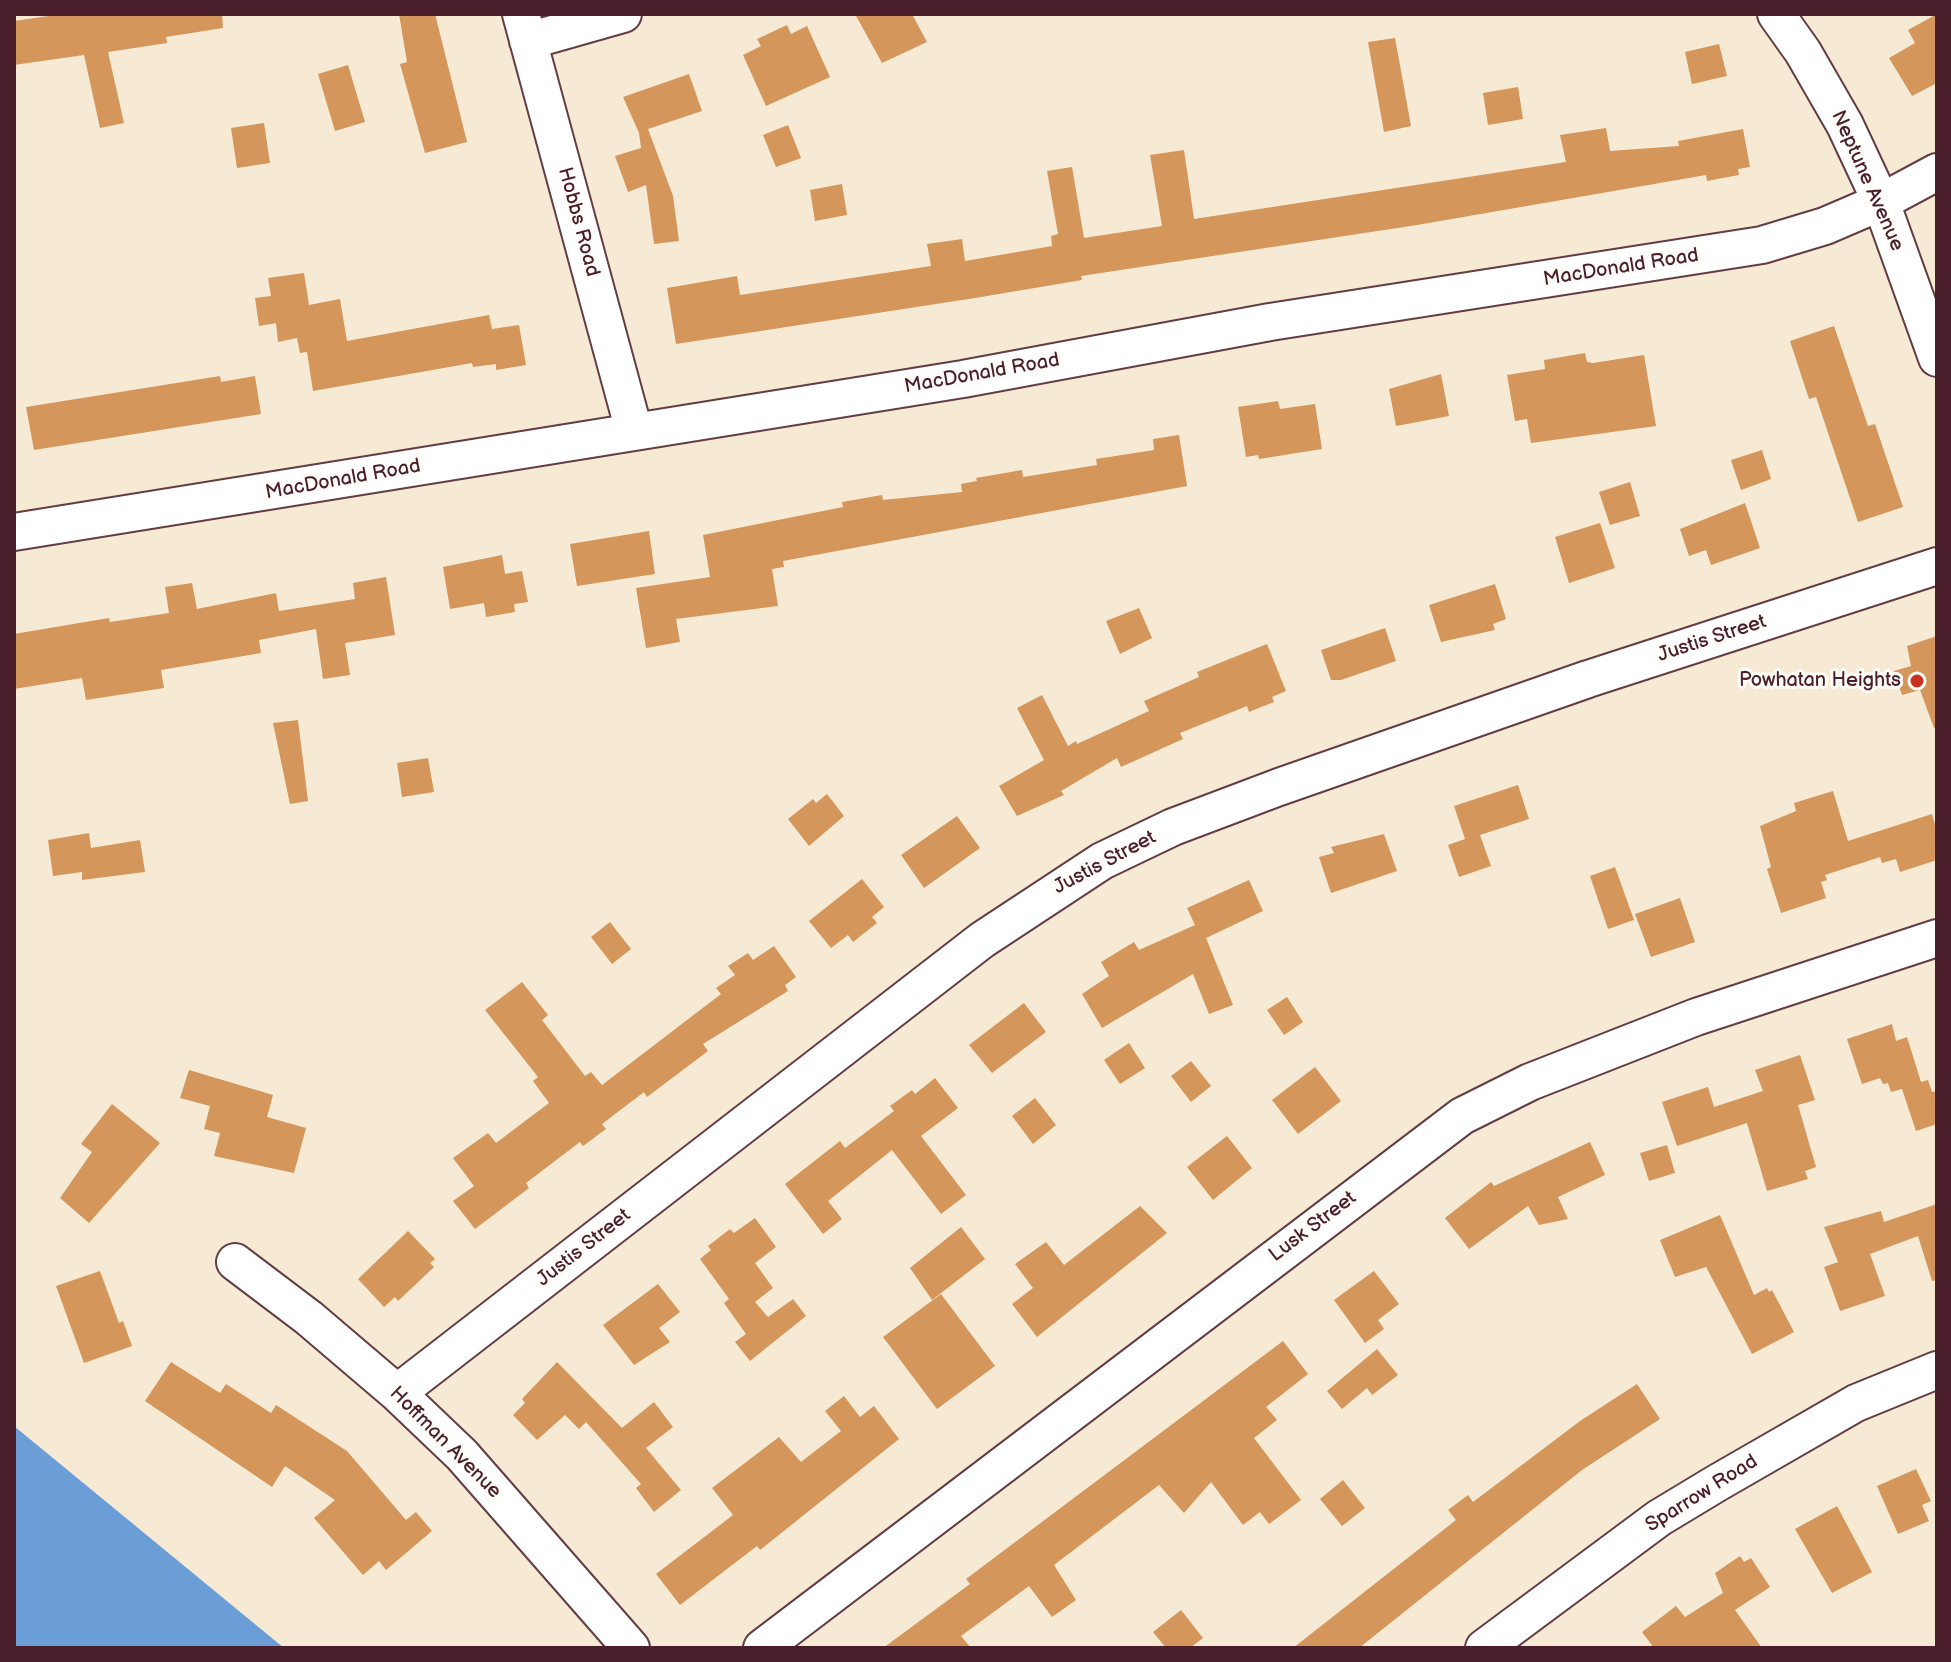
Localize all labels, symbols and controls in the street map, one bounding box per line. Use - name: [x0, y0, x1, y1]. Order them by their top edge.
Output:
- street label: Neptune Avenue: [1825, 107, 1909, 255]
- street label: Hobbs Road: [552, 165, 604, 279]
- street label: MacDonald Road: [1542, 244, 1700, 292]
- street label: MacDonald Road: [903, 349, 1061, 399]
- street label: MacDonald Road: [264, 455, 422, 505]
- street label: Justis Street: [1655, 610, 1769, 668]
- place label: Powhatan Heights: [1739, 669, 1901, 693]
- marker: Powhatan Heights: [1908, 672, 1926, 690]
- street label: Justis Street: [1050, 826, 1160, 900]
- street label: Lusk Street: [1265, 1187, 1361, 1267]
- street label: Justis Street: [532, 1204, 636, 1292]
- street label: Hoffman Avenue: [384, 1382, 506, 1504]
- street label: Sparrow Road: [1642, 1450, 1762, 1538]

